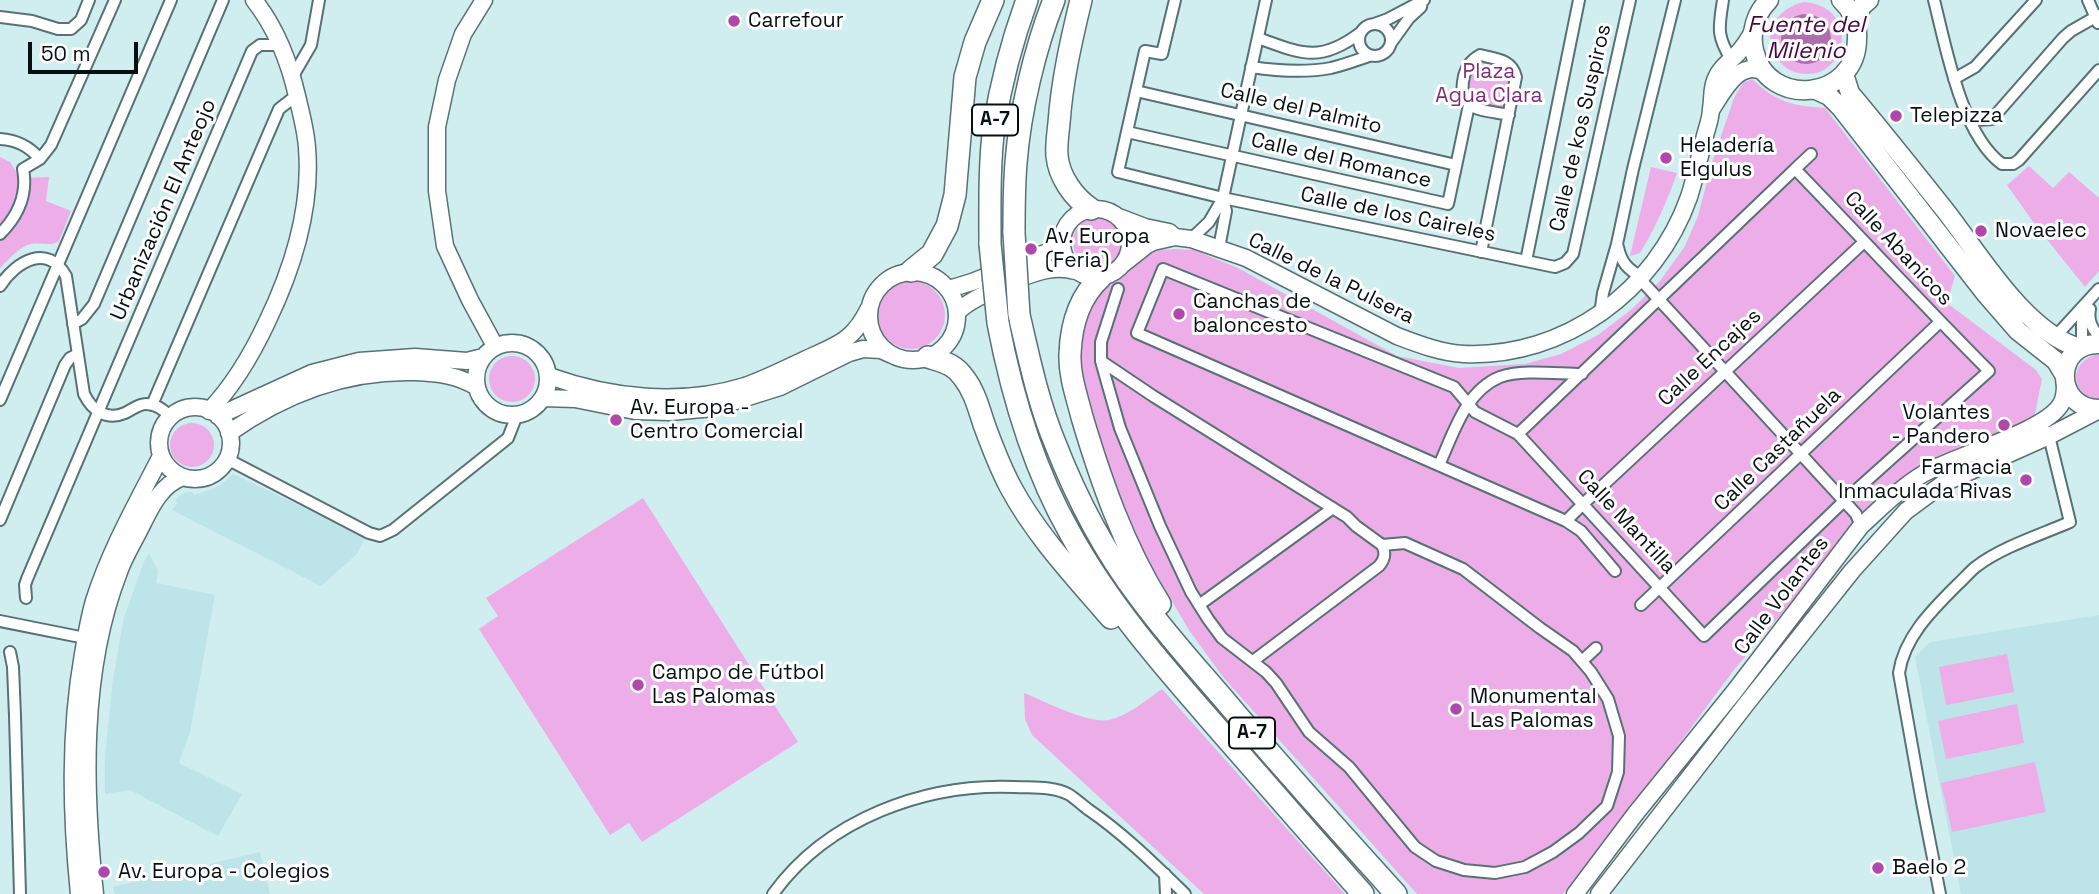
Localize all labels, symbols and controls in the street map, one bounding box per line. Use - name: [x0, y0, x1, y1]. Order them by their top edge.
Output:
- place label: Carrefour: [748, 8, 844, 34]
- water label: Fuente del Milenio: [1747, 12, 1865, 66]
- marker: Carrefour: [726, 13, 742, 29]
- street label: Calle de kos Suspiros: [1545, 22, 1617, 234]
- scale bar: [32, 28, 142, 72]
- text: 50 m: [41, 40, 91, 67]
- park label: Plaza Agua Clara: [1435, 59, 1543, 109]
- street label: Calle del Palmito: [1218, 78, 1384, 140]
- street label: Urbanización El Anteojo: [106, 95, 222, 325]
- place label: Telepizza: [1910, 103, 2003, 129]
- road number: A-7: [972, 104, 1018, 136]
- marker: Telepizza: [1888, 108, 1904, 124]
- street label: Calle del Romance: [1248, 128, 1434, 194]
- place label: Heladería Elgulus: [1680, 133, 1774, 183]
- marker: Heladería Elgulus: [1658, 150, 1674, 166]
- street label: Calle de los Caireles: [1298, 182, 1498, 248]
- street label: Calle Abanicos: [1839, 187, 1957, 311]
- place label: Novaelec: [1995, 218, 2087, 244]
- marker: Novaelec: [1973, 223, 1989, 239]
- place label: Av. Europa (Feria): [1045, 224, 1150, 274]
- street label: Calle de la Pulsera: [1244, 228, 1418, 330]
- marker: Av. Europa (Feria): [1023, 241, 1039, 257]
- place label: Canchas de baloncesto: [1193, 289, 1311, 339]
- street label: Calle Encajes: [1653, 304, 1767, 412]
- marker: Canchas de baloncesto: [1171, 306, 1187, 322]
- street label: Calle Castañuela: [1709, 383, 1847, 517]
- place label: Av. Europa - Centro Comercial: [630, 395, 803, 445]
- place label: Volantes - Pandero: [1891, 400, 1990, 450]
- marker: Av. Europa - Centro Comercial: [608, 412, 624, 428]
- marker: Volantes - Pandero: [1996, 417, 2012, 433]
- place label: Farmacia Inmaculada Rivas: [1838, 455, 2012, 505]
- street label: Calle Mantilla: [1571, 465, 1681, 579]
- marker: Farmacia Inmaculada Rivas: [2018, 472, 2034, 488]
- street label: Calle Volantes: [1729, 532, 1835, 660]
- place label: Campo de Fútbol Las Palomas: [652, 660, 824, 710]
- marker: Campo de Fútbol Las Palomas: [630, 677, 646, 693]
- place label: Monumental Las Palomas: [1470, 684, 1597, 734]
- marker: Monumental Las Palomas: [1448, 701, 1464, 717]
- road number: A-7: [1229, 718, 1275, 748]
- place label: Baelo 2: [1892, 855, 1966, 881]
- place label: Av. Europa - Colegios: [118, 859, 330, 885]
- marker: Baelo 2: [1870, 860, 1886, 876]
- marker: Av. Europa - Colegios: [96, 864, 112, 880]

